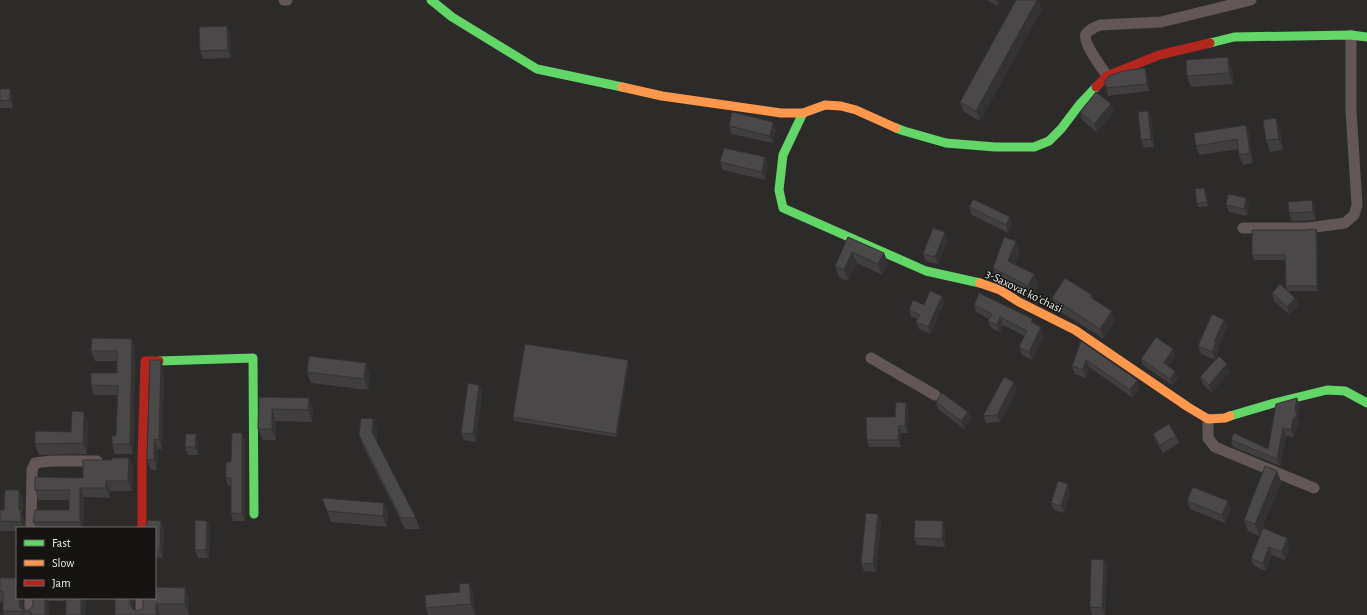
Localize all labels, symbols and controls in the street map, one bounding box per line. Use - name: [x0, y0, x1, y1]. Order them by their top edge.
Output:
- street label: 3-Saxovat koʻchasi: [984, 267, 1064, 315]
- legend: [16, 527, 156, 599]
- text: Fast: [52, 537, 71, 549]
- text: Slow: [52, 557, 74, 569]
- text: Jam: [52, 577, 71, 589]

